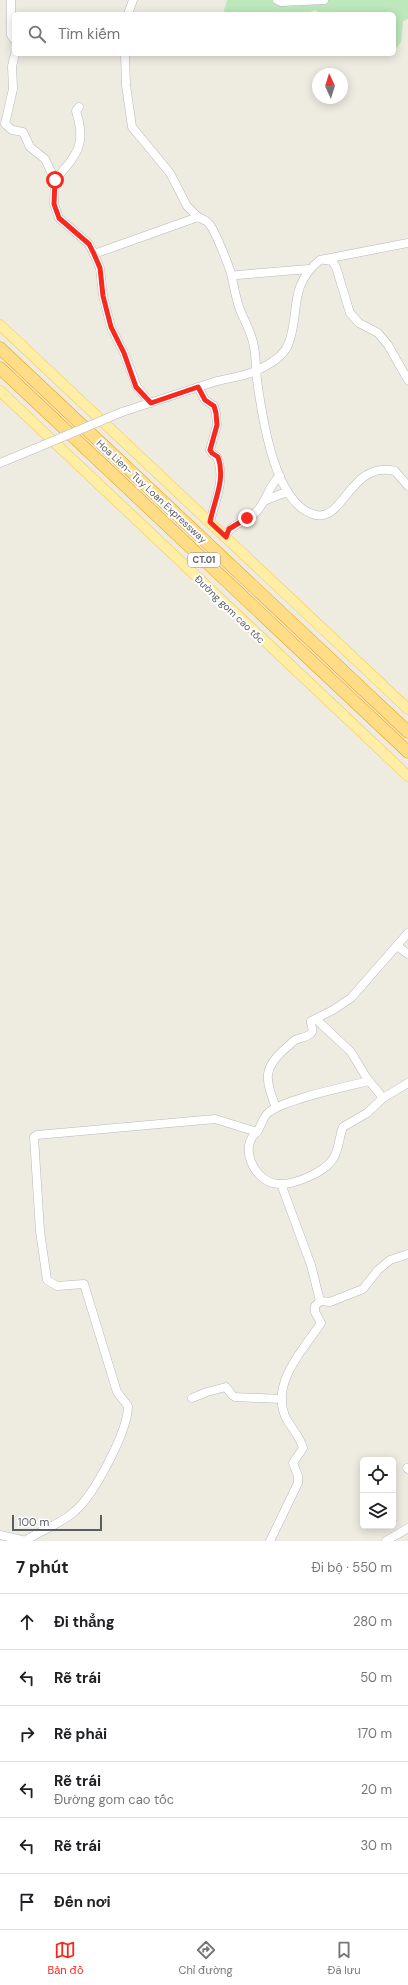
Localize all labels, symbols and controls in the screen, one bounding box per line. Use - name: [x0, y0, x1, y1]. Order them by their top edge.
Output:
- search box: [12, 12, 396, 56]
- icon: search: [26, 23, 48, 45]
- text: Tìm kiếm: [58, 24, 120, 44]
- north arrow: [312, 68, 348, 104]
- route start: [46, 171, 64, 189]
- street label: Hoa Lien- Tuy Loan Expressway: [94, 437, 210, 546]
- route end: [238, 509, 256, 527]
- road number: CT.01: [188, 553, 220, 567]
- street label: Đường gom cao tốc: [192, 573, 268, 646]
- map controls: [360, 1457, 396, 1529]
- button: locate: [360, 1457, 396, 1493]
- button: layers: [360, 1493, 396, 1529]
- scale bar: [12, 1513, 102, 1532]
- text: 100 m: [18, 1515, 49, 1529]
- text: 7 phút: [16, 1556, 69, 1578]
- text: Đi bộ · 550 m: [312, 1559, 392, 1576]
- icon: ahead: [16, 1611, 38, 1633]
- text: Đi thẳng: [54, 1612, 115, 1632]
- text: 280 m: [353, 1613, 392, 1630]
- icon: left: [16, 1667, 38, 1689]
- text: Rẽ trái: [54, 1668, 101, 1688]
- text: 50 m: [360, 1669, 392, 1686]
- icon: right: [16, 1723, 38, 1745]
- text: Rẽ phải: [54, 1724, 107, 1744]
- text: 170 m: [357, 1725, 392, 1742]
- text: Rẽ trái: [54, 1771, 101, 1791]
- icon: left: [16, 1779, 38, 1801]
- text: 20 m: [361, 1781, 392, 1798]
- text: Đường gom cao tốc: [54, 1791, 174, 1808]
- icon: left: [16, 1835, 38, 1857]
- text: Rẽ trái: [54, 1836, 101, 1856]
- text: 30 m: [360, 1837, 392, 1854]
- icon: arrive: [16, 1891, 38, 1913]
- text: Đến nơi: [54, 1892, 111, 1912]
- tab: Bản đồ: [48, 1939, 83, 1977]
- tab: Chỉ đường: [179, 1939, 233, 1977]
- tab: Đã lưu: [328, 1939, 360, 1977]

